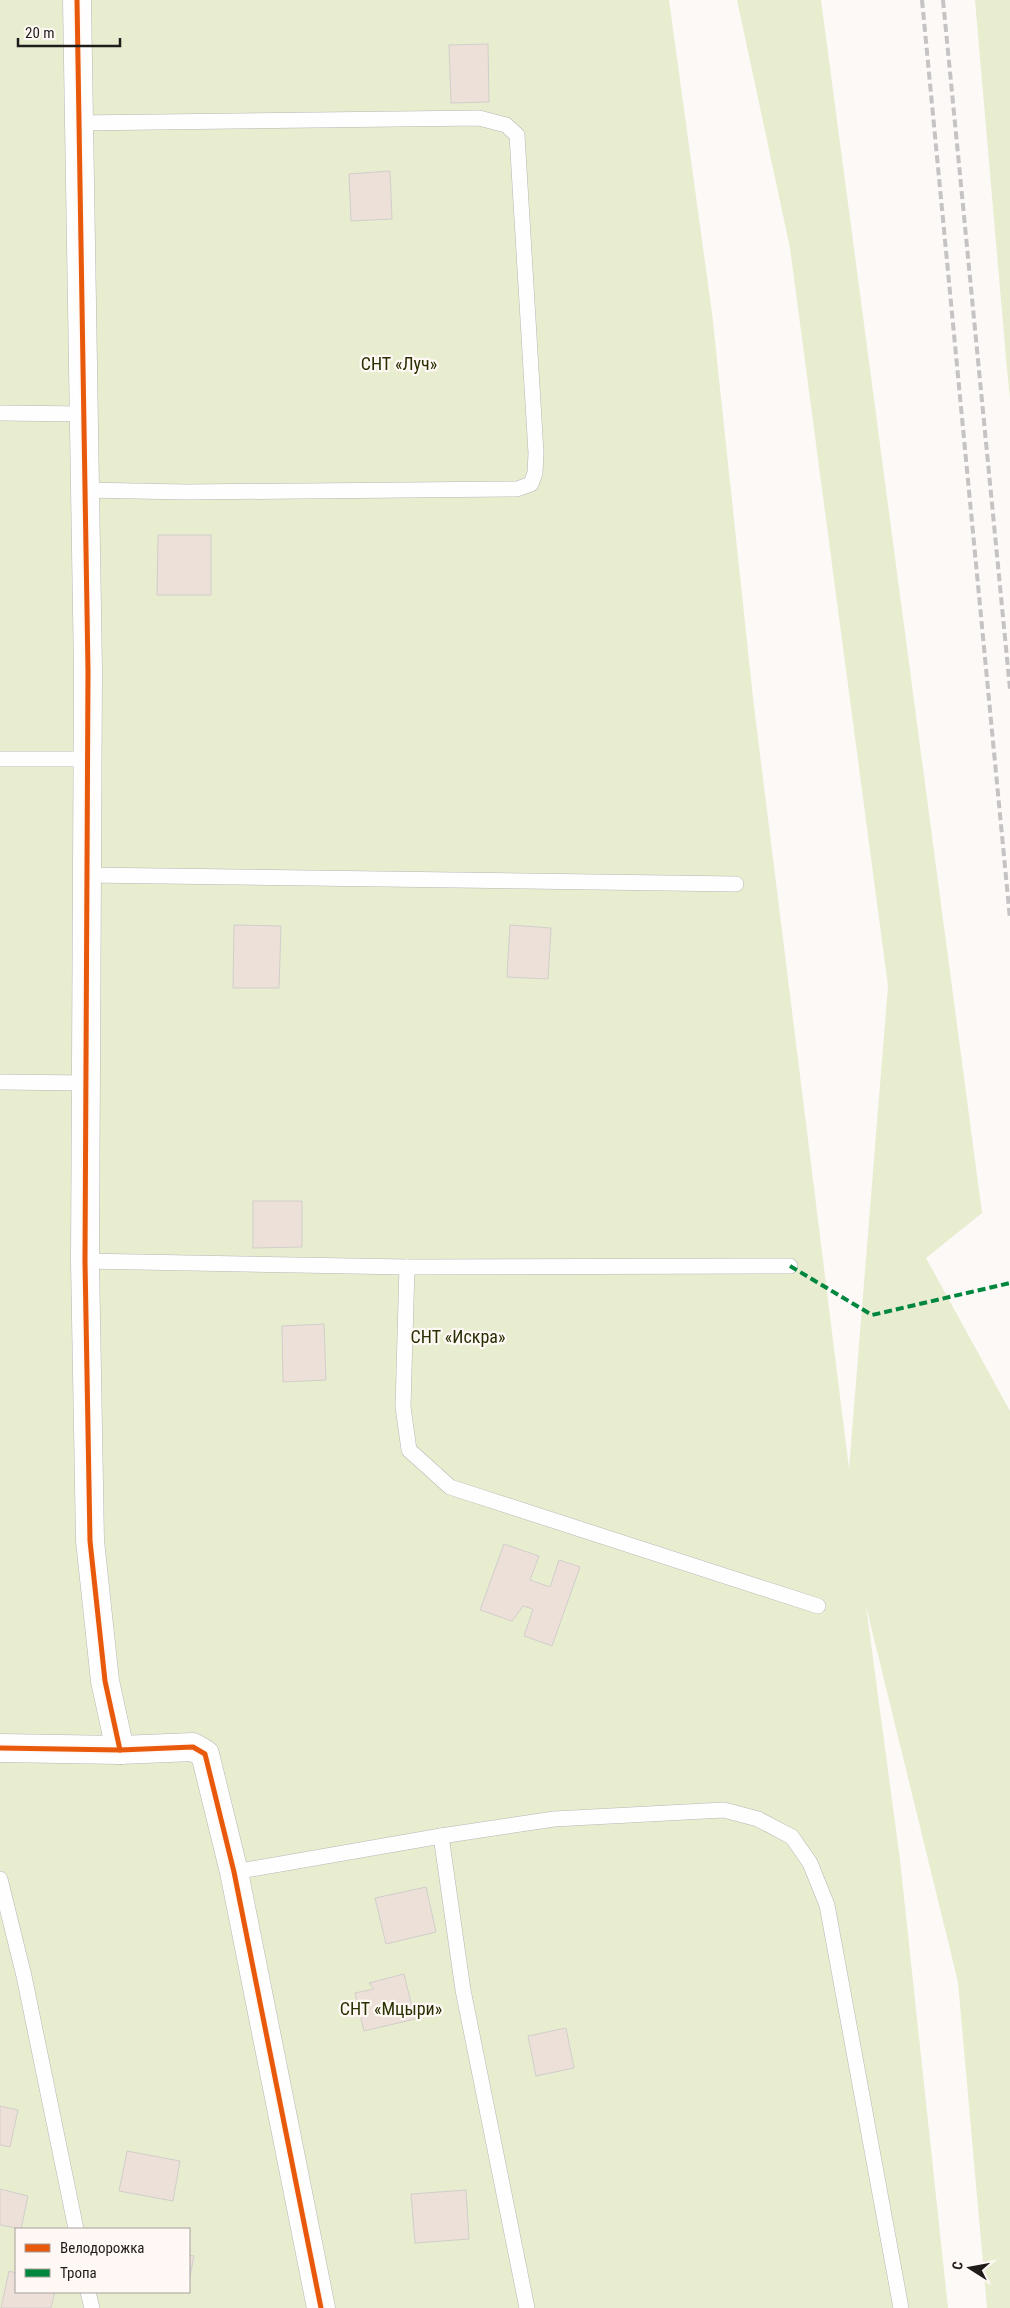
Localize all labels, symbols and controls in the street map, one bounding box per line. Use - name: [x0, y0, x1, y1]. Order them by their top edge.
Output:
- scale bar: [18, 15, 120, 47]
- text: 20 m: [25, 24, 55, 42]
- park label: СНТ «Луч»: [361, 353, 437, 374]
- park label: СНТ «Искра»: [411, 1326, 505, 1347]
- park label: СНТ «Мцыри»: [340, 1998, 442, 2019]
- legend: [15, 2228, 190, 2293]
- text: Велодорожка: [60, 2239, 145, 2257]
- north arrow: [945, 2243, 995, 2293]
- text: С: [949, 2260, 966, 2271]
- text: Тропа: [60, 2264, 97, 2282]

